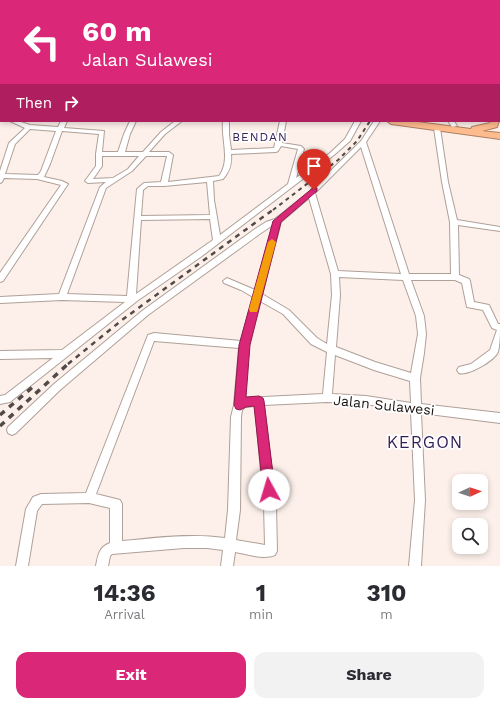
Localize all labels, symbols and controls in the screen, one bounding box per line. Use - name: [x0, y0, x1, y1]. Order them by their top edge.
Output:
- text: 60 m: [82, 15, 152, 48]
- icon: left: [16, 16, 68, 68]
- text: Jalan Sulawesi: [82, 49, 213, 70]
- icon: right: [60, 92, 82, 114]
- text: Then: [16, 94, 52, 112]
- district label: BENDAN: [232, 130, 288, 144]
- pin: [297, 149, 331, 190]
- icon: arrive: [303, 155, 325, 177]
- street label: Jalan Sulawesi: [333, 392, 435, 418]
- district label: KERGON: [387, 432, 463, 452]
- position arrow: [248, 469, 290, 511]
- north arrow: [452, 474, 488, 510]
- map controls: [452, 474, 488, 554]
- button: search: [452, 518, 488, 554]
- text: 14:36: [93, 579, 156, 607]
- text: 1: [256, 579, 266, 607]
- text: 310: [366, 579, 406, 607]
- text: Arrival: [104, 607, 145, 622]
- text: min: [249, 607, 273, 622]
- text: m: [380, 607, 393, 622]
- button: Exit: [16, 652, 246, 698]
- button: Share: [254, 652, 484, 698]

